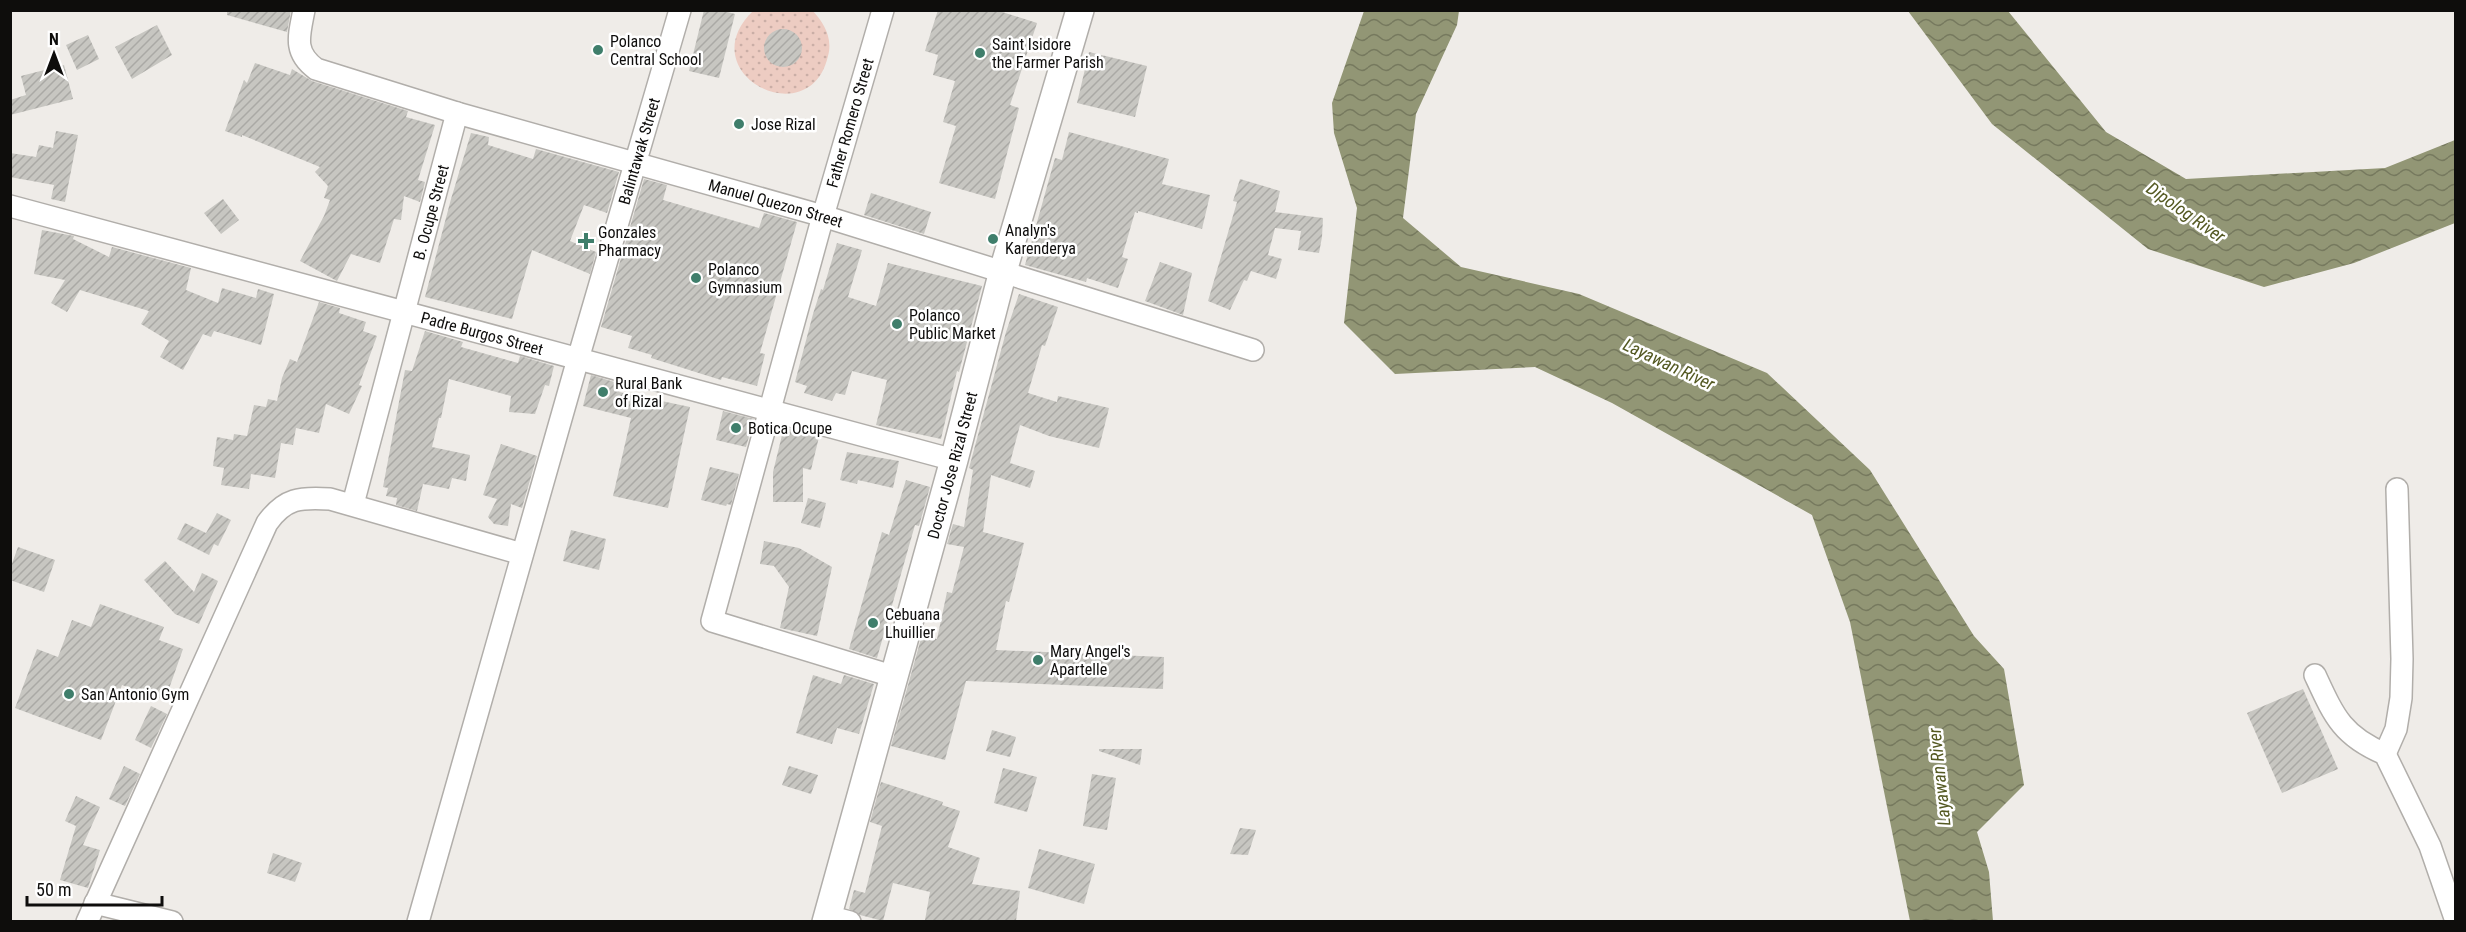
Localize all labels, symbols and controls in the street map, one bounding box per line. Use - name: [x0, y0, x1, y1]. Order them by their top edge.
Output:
- north arrow: [24, 24, 84, 84]
- text: N: [49, 30, 59, 49]
- place label: Polanco Central School: [610, 32, 702, 69]
- place label: Saint Isidore the Farmer Parish: [992, 35, 1104, 72]
- marker: Polanco Central School: [591, 43, 605, 57]
- marker: Saint Isidore the Farmer Parish: [973, 46, 987, 60]
- street label: Father Romero Street: [822, 56, 878, 190]
- street label: Balintawak Street: [614, 95, 663, 207]
- place label: Jose Rizal: [751, 115, 816, 134]
- marker: Jose Rizal: [732, 117, 746, 131]
- street label: B. Ocupe Street: [409, 162, 452, 262]
- street label: Manuel Quezon Street: [706, 175, 845, 231]
- water label: Dipolog River: [2143, 177, 2230, 247]
- place label: Analyn's Karenderya: [1005, 221, 1076, 258]
- place label: Gonzales Pharmacy: [598, 223, 661, 260]
- marker: Analyn's Karenderya: [986, 232, 1000, 246]
- marker: Gonzales Pharmacy: [579, 234, 593, 248]
- place label: Polanco Gymnasium: [708, 260, 782, 297]
- marker: Polanco Gymnasium: [689, 271, 703, 285]
- place label: Polanco Public Market: [909, 306, 996, 343]
- street label: Padre Burgos Street: [419, 308, 546, 359]
- marker: Polanco Public Market: [890, 317, 904, 331]
- water label: Layawan River: [1620, 334, 1719, 395]
- place label: Rural Bank of Rizal: [615, 374, 683, 411]
- marker: Rural Bank of Rizal: [596, 385, 610, 399]
- street label: Doctor Jose Rizal Street: [923, 389, 981, 541]
- place label: Botica Ocupe: [748, 419, 832, 438]
- marker: Botica Ocupe: [729, 421, 743, 435]
- place label: Cebuana Lhuillier: [885, 605, 940, 642]
- marker: Cebuana Lhuillier: [866, 616, 880, 630]
- place label: Mary Angel's Apartelle: [1050, 642, 1131, 679]
- marker: Mary Angel's Apartelle: [1031, 653, 1045, 667]
- place label: San Antonio Gym: [81, 685, 189, 704]
- marker: San Antonio Gym: [62, 687, 76, 701]
- water label: Layawan River: [1923, 726, 1955, 827]
- scale bar: [27, 869, 162, 907]
- text: 50 m: [36, 879, 71, 900]

